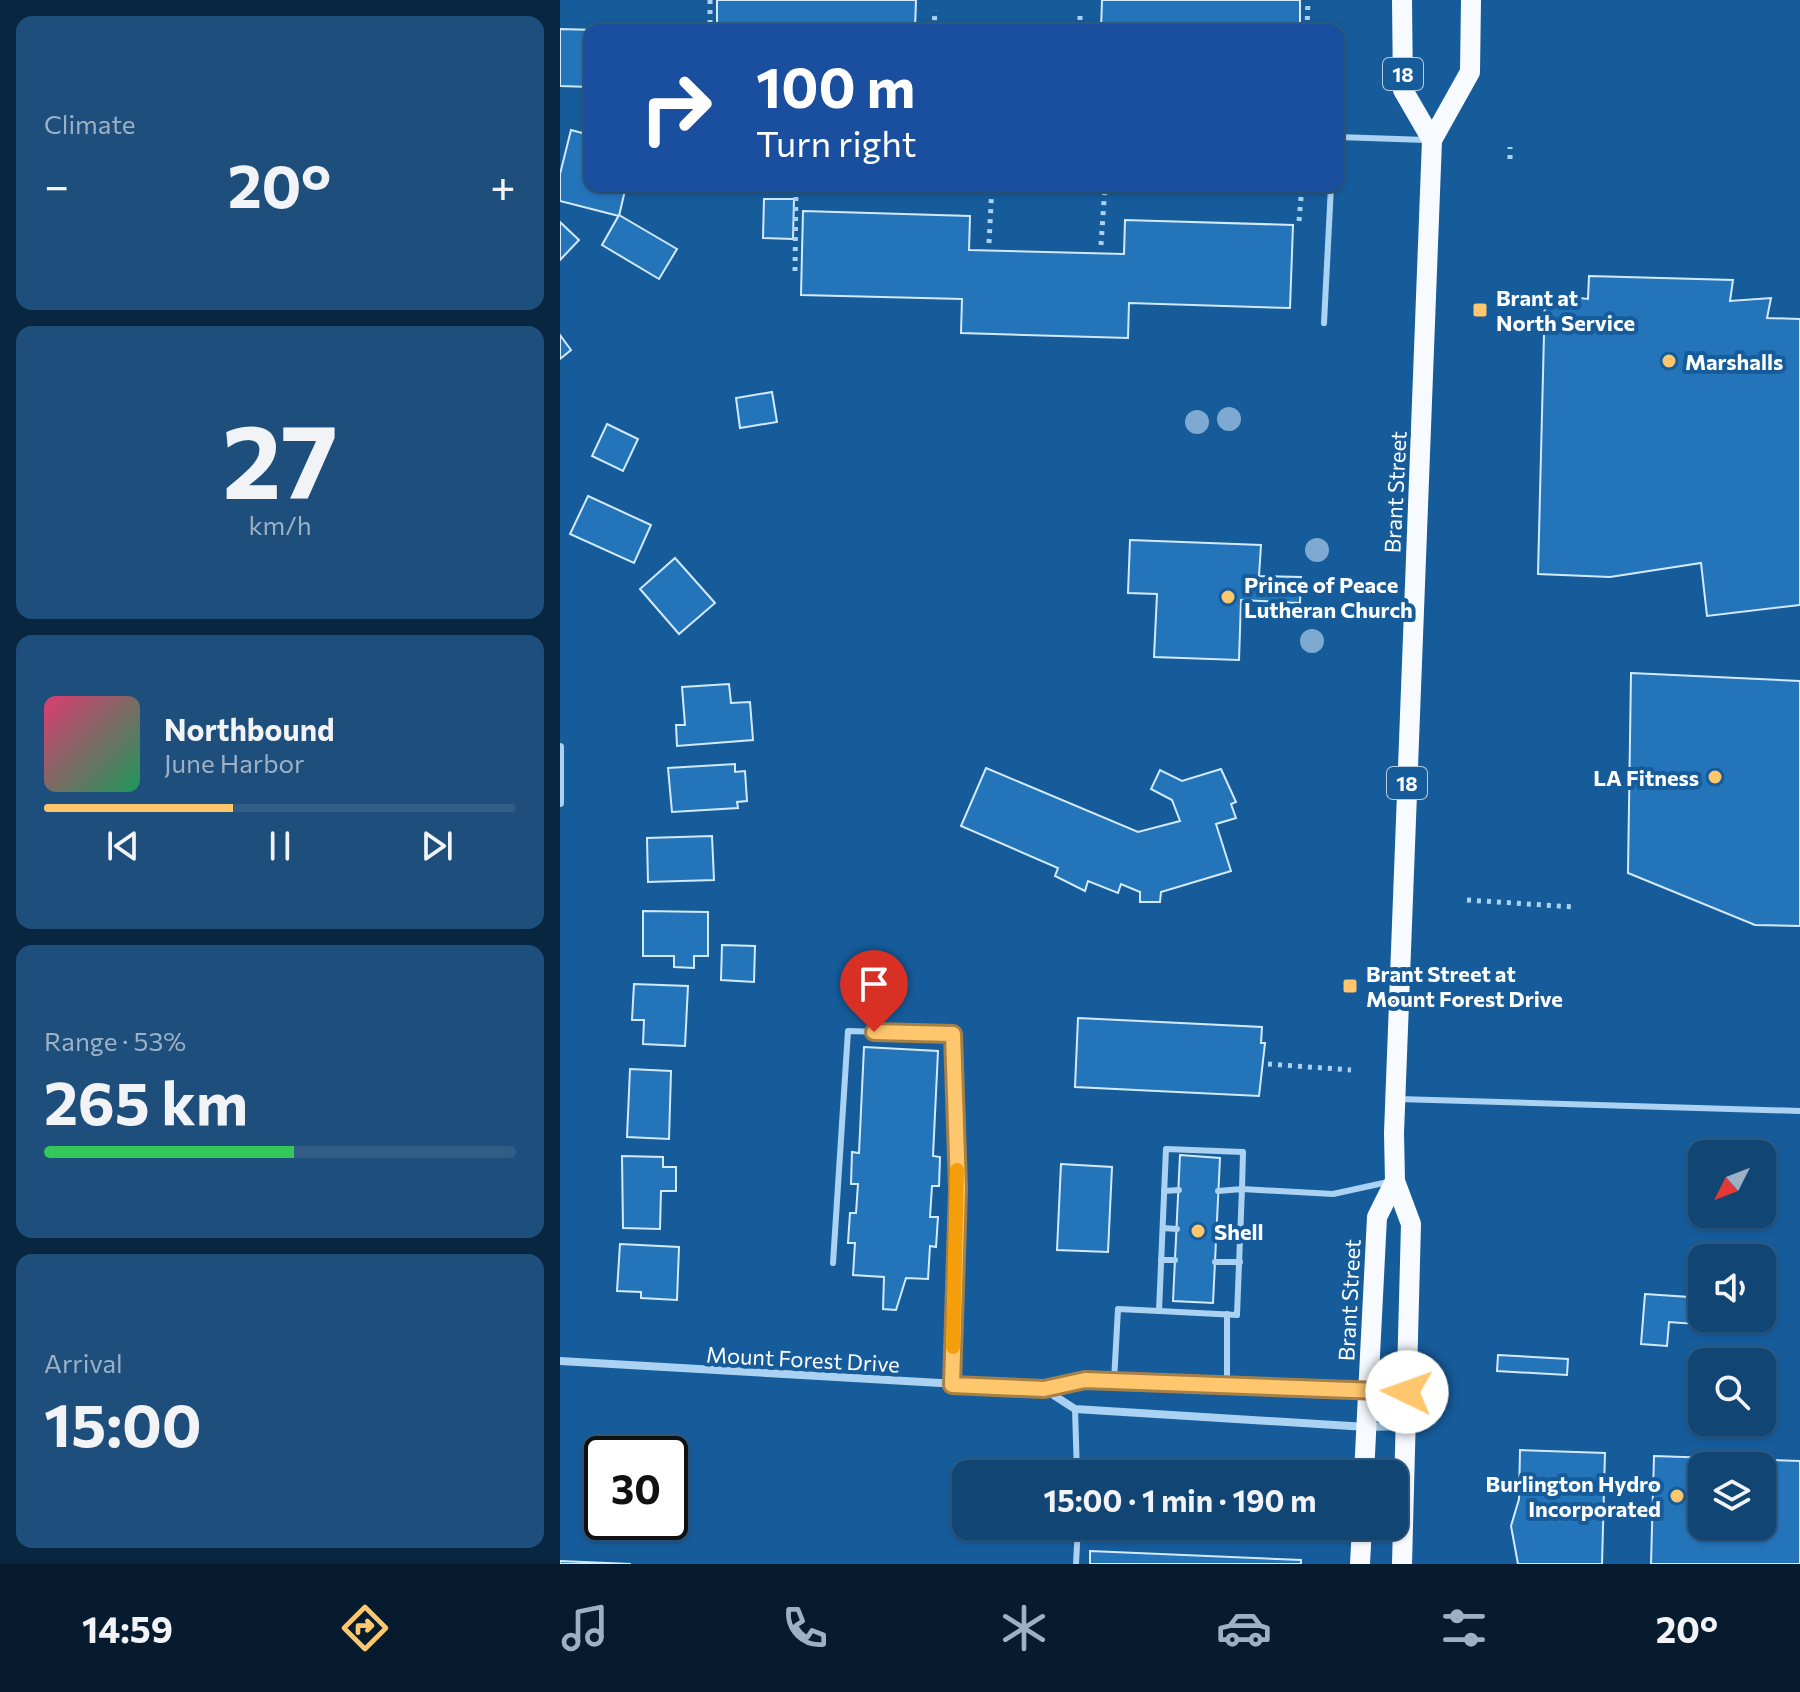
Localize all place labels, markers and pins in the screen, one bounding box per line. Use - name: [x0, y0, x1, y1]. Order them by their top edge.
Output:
- place label: Brant at North Service: [1496, 284, 1635, 336]
- marker: Brant at North Service: [1471, 301, 1489, 319]
- place label: Marshalls: [1685, 348, 1783, 375]
- marker: Marshalls: [1660, 352, 1678, 370]
- place label: Prince of Peace Lutheran Church: [1244, 571, 1413, 623]
- marker: Prince of Peace Lutheran Church: [1219, 588, 1237, 606]
- place label: LA Fitness: [1593, 764, 1699, 791]
- marker: LA Fitness: [1706, 768, 1724, 786]
- pin: [840, 950, 908, 1032]
- place label: Brant Street at Mount Forest Drive: [1366, 960, 1563, 1012]
- marker: Brant Street at Mount Forest Drive: [1341, 977, 1359, 995]
- place label: Shell: [1214, 1218, 1264, 1245]
- marker: Shell: [1189, 1222, 1207, 1240]
- place label: Burlington Hydro Incorporated: [1486, 1470, 1661, 1522]
- marker: Burlington Hydro Incorporated: [1668, 1487, 1686, 1505]

